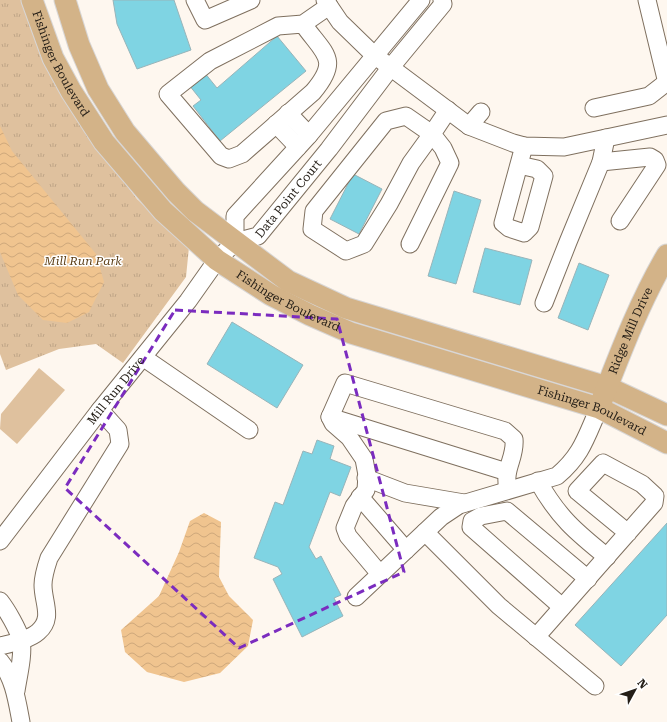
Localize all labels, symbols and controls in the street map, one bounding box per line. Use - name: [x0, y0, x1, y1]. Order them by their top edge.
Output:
- street label: Fishinger Boulevard: [29, 9, 93, 119]
- street label: Data Point Court: [252, 156, 325, 241]
- park label: Mill Run Park: [43, 254, 122, 268]
- street label: Fishinger Boulevard: [233, 267, 343, 334]
- street label: Ridge Mill Drive: [606, 285, 656, 376]
- street label: Mill Run Drive: [84, 353, 148, 427]
- street label: Fishinger Boulevard: [536, 383, 649, 438]
- north arrow: [615, 670, 655, 710]
- text: N: [635, 676, 650, 692]

